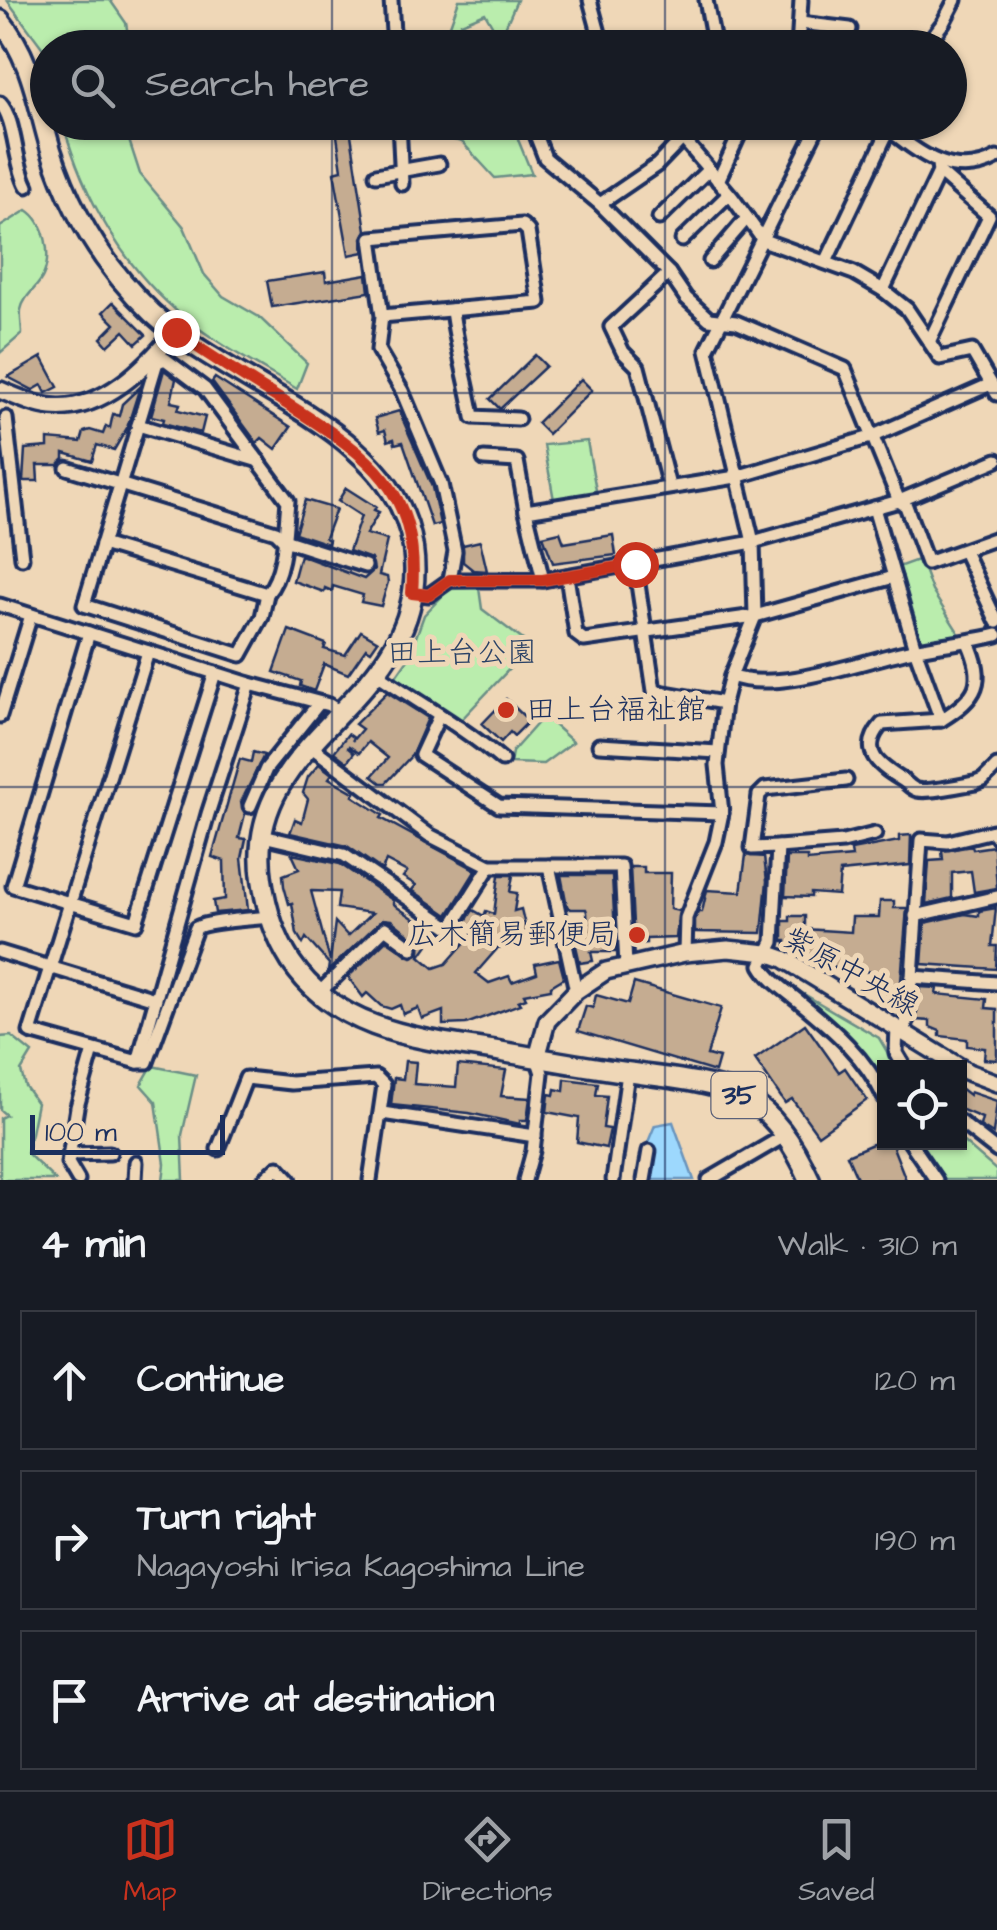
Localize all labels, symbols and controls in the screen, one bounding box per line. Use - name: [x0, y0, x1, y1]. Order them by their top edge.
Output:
- search box: [30, 30, 967, 140]
- icon: search: [65, 58, 120, 113]
- text: Search here: [145, 59, 369, 111]
- route end: [154, 310, 200, 356]
- route start: [613, 542, 659, 588]
- park label: 田上台公園: [387, 632, 537, 674]
- place label: 田上台福祉館: [526, 689, 706, 731]
- marker: 田上台福祉館: [495, 699, 517, 721]
- place label: 広木簡易郵便局: [407, 914, 617, 956]
- street label: 紫原中央線: [775, 917, 927, 1027]
- marker: 広木簡易郵便局: [626, 924, 648, 946]
- map controls: [877, 1060, 967, 1150]
- button: locate: [877, 1060, 967, 1150]
- road number: 35: [712, 1072, 766, 1118]
- scale bar: [30, 1110, 225, 1154]
- text: 100 m: [45, 1113, 117, 1152]
- text: 4 min: [40, 1216, 145, 1274]
- text: Walk · 310 m: [778, 1223, 957, 1268]
- icon: ahead: [42, 1353, 97, 1408]
- text: Continue: [137, 1354, 284, 1406]
- text: 120 m: [875, 1358, 955, 1403]
- text: Turn right: [137, 1492, 316, 1544]
- icon: right: [42, 1513, 97, 1568]
- text: 190 m: [875, 1518, 955, 1563]
- text: Nagayoshi Irisa Kagoshima Line: [137, 1544, 585, 1589]
- icon: arrive: [42, 1673, 97, 1728]
- text: Arrive at destination: [137, 1674, 494, 1726]
- tab: Map: [123, 1812, 178, 1911]
- tab: Directions: [423, 1812, 553, 1911]
- tab: Saved: [798, 1812, 874, 1911]

